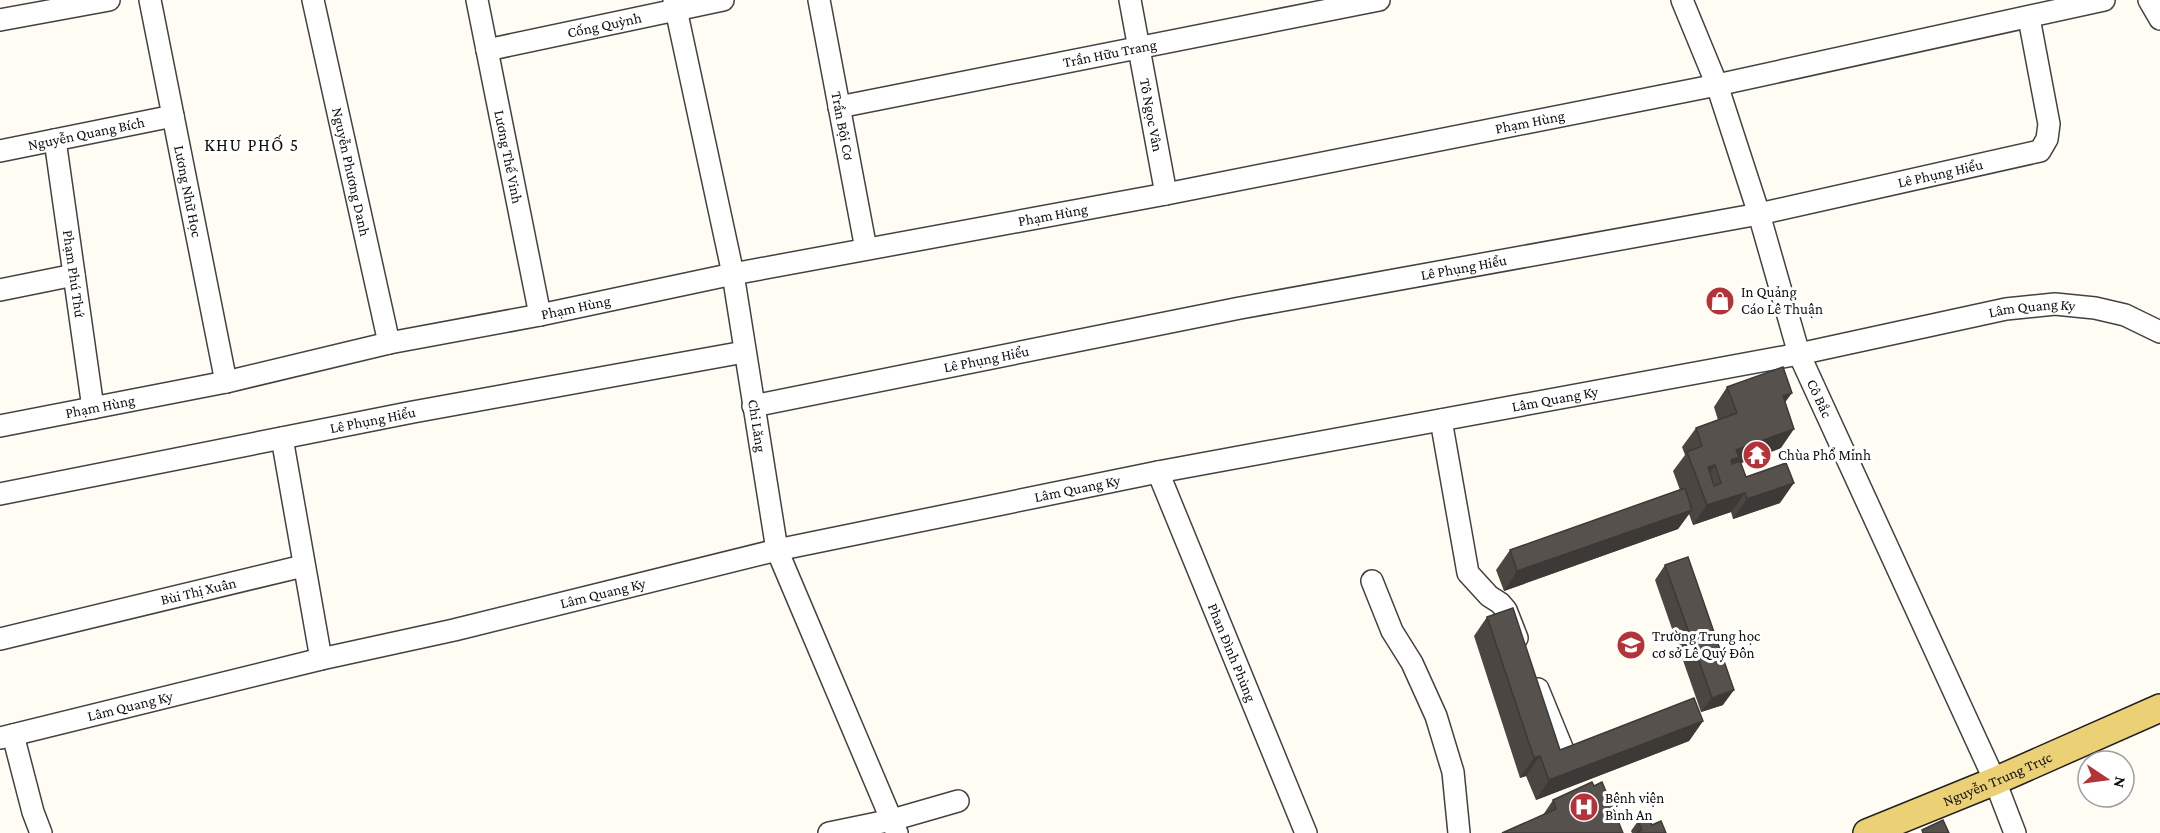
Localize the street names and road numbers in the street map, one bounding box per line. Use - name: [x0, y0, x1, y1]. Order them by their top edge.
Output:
- street label: Cống Quỳnh: [566, 9, 643, 41]
- street label: Trần Hữu Trang: [1062, 36, 1158, 70]
- street label: Tô Ngọc Vân: [1137, 77, 1166, 153]
- street label: Trần Bội Cơ: [828, 90, 857, 162]
- street label: Nguyễn Phương Danh: [329, 106, 373, 238]
- street label: Phạm Hùng: [1494, 107, 1566, 137]
- street label: Lương Thế Vinh: [491, 109, 526, 205]
- street label: Nguyễn Quang Bích: [27, 114, 146, 153]
- street label: Lương Nhữ Học: [171, 144, 205, 239]
- street label: Lê Phụng Hiểu: [1896, 156, 1984, 191]
- street label: Phạm Hùng: [1017, 201, 1089, 229]
- street label: Phạm Phú Thứ: [60, 229, 88, 319]
- street label: Lê Phụng Hiểu: [1419, 252, 1508, 283]
- street label: Phạm Hùng: [540, 292, 612, 323]
- street label: Lâm Quang Ky: [1987, 296, 2076, 321]
- street label: Lê Phụng Hiểu: [942, 343, 1031, 375]
- street label: Cô Bắc: [1804, 377, 1835, 421]
- street label: Lâm Quang Ky: [1511, 383, 1600, 415]
- street label: Phạm Hùng: [64, 392, 136, 421]
- street label: Chi Lăng: [745, 398, 769, 454]
- street label: Lê Phụng Hiểu: [329, 404, 417, 436]
- street label: Lâm Quang Ky: [1033, 472, 1122, 505]
- street label: Bùi Thị Xuân: [159, 574, 238, 608]
- street label: Lâm Quang Ky: [558, 575, 647, 611]
- street label: Phan Đình Phùng: [1205, 601, 1259, 705]
- street label: Lâm Quang Ky: [86, 688, 175, 724]
- street label: Nguyễn Trung Trực: [1941, 749, 2055, 809]

